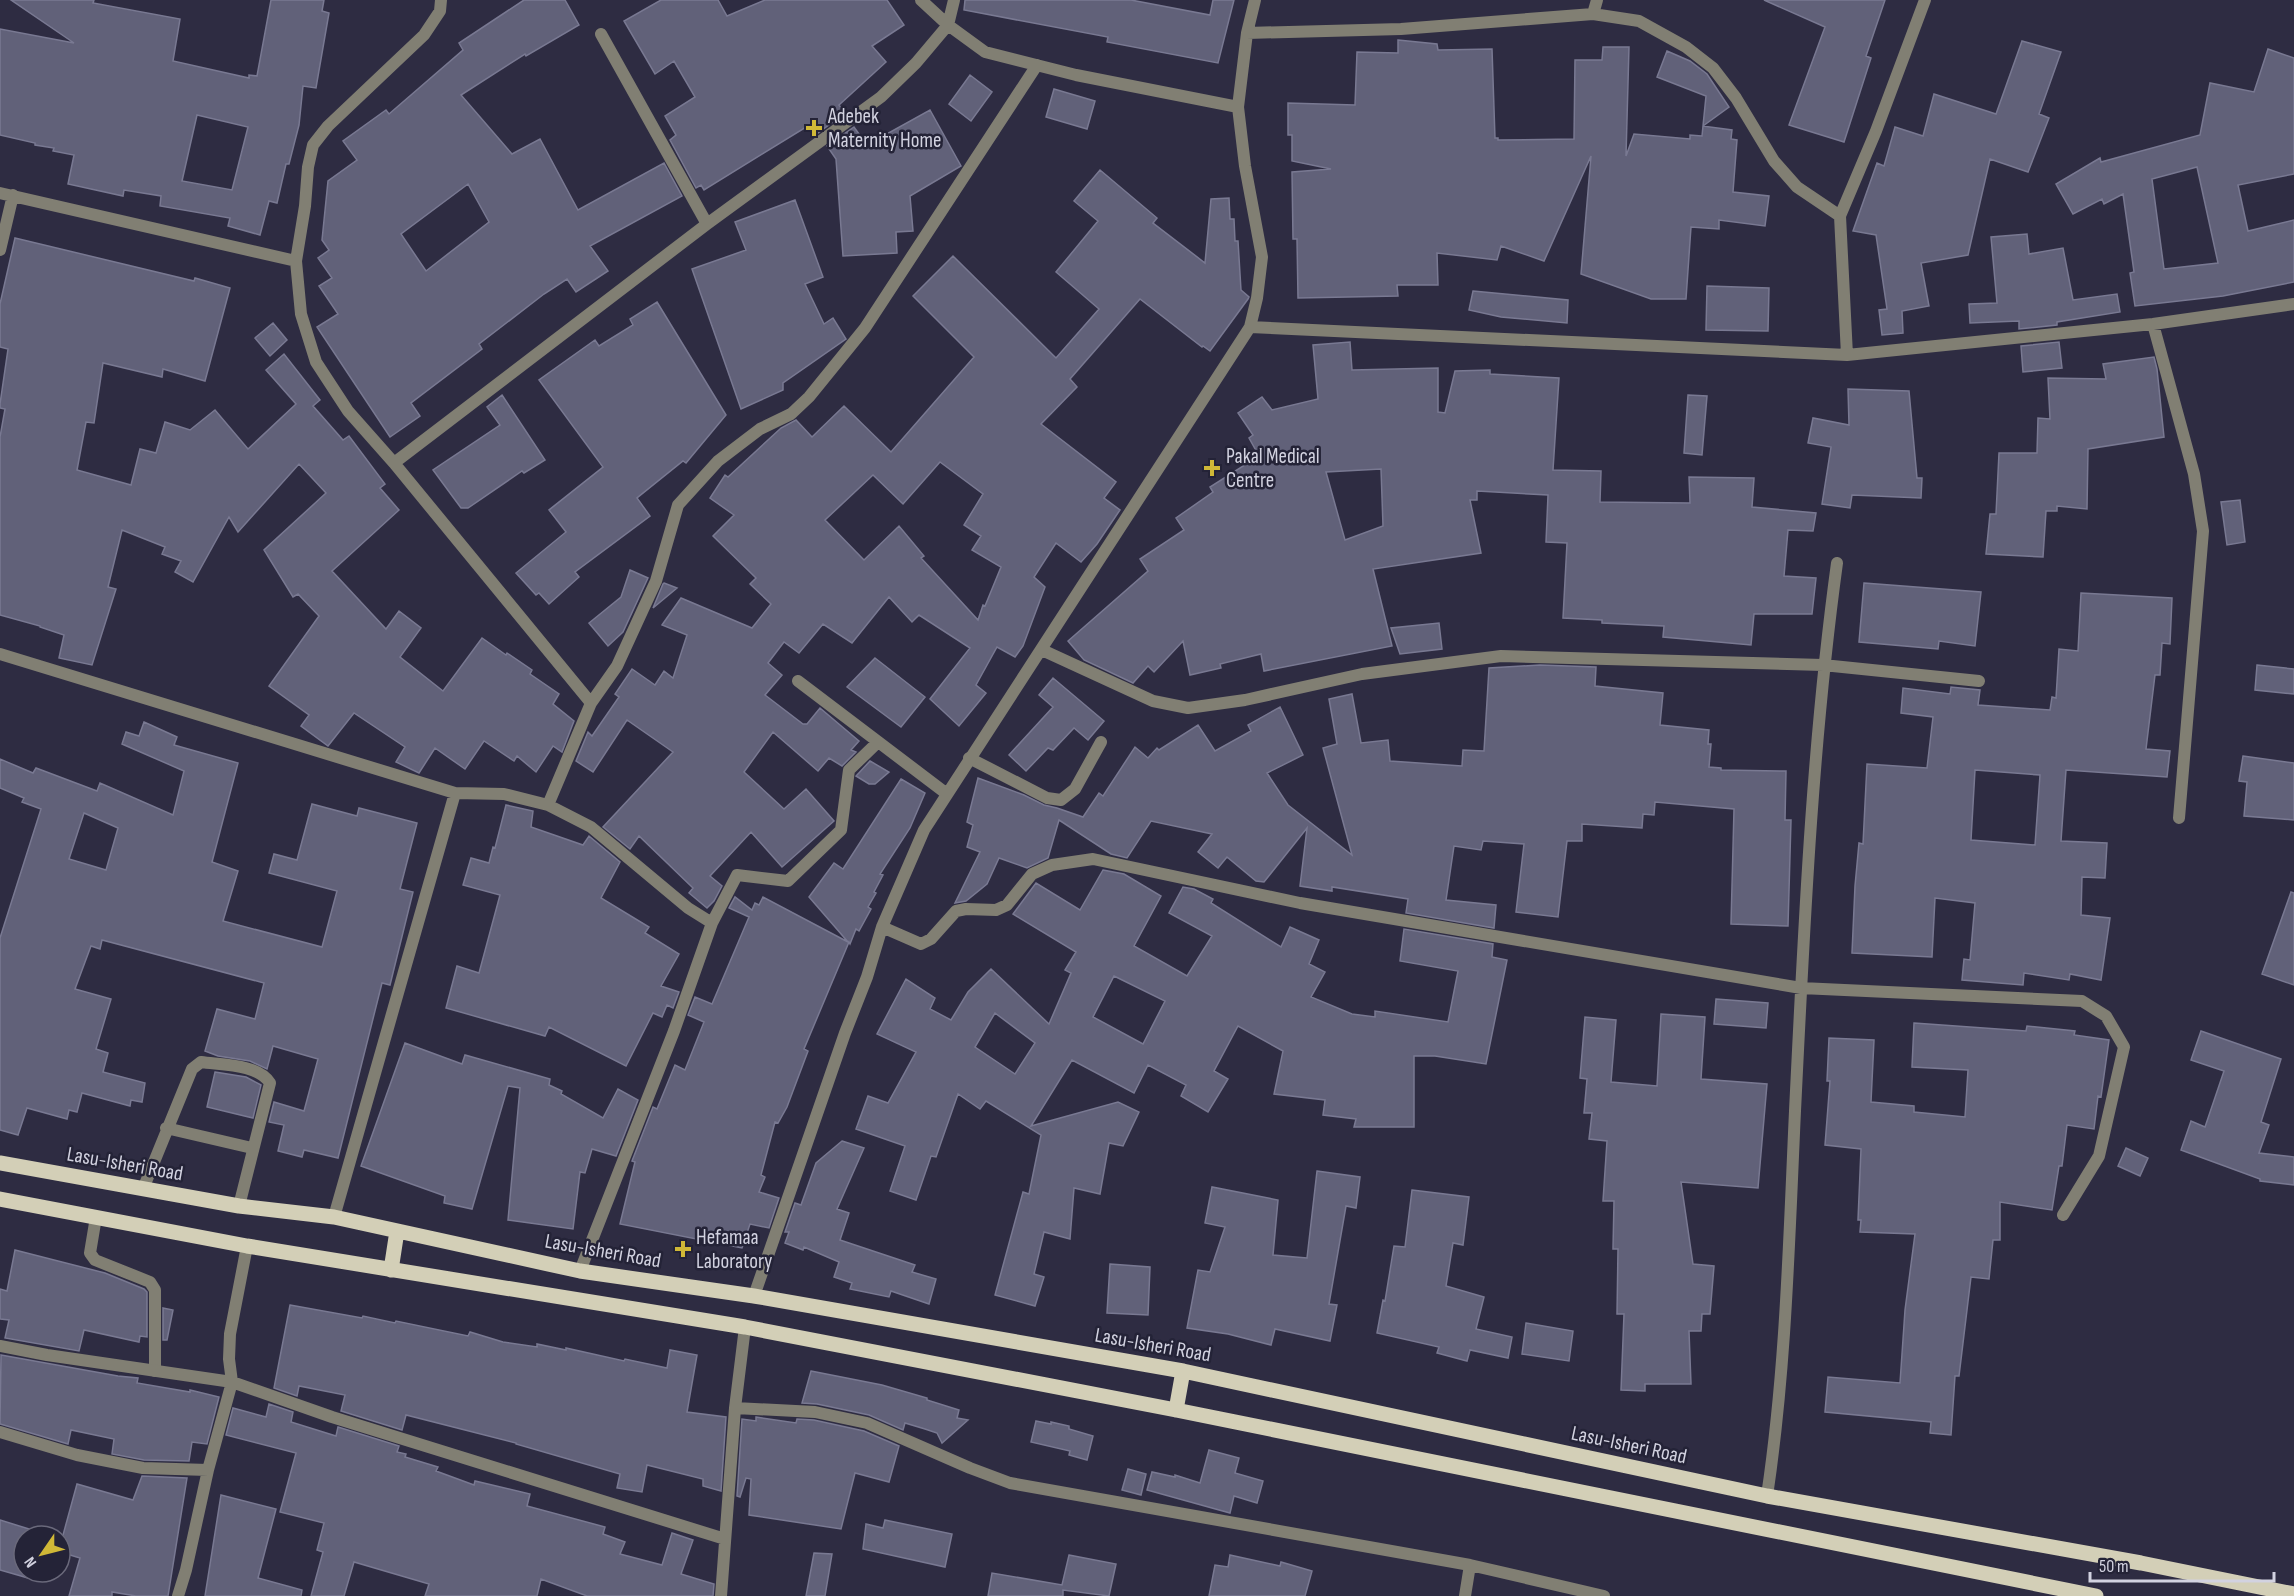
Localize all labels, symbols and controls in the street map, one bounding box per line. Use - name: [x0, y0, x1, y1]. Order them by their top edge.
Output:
- place label: Adebek Maternity Home: [827, 104, 941, 153]
- marker: Adebek Maternity Home: [805, 119, 823, 137]
- place label: Pakal Medical Centre: [1226, 444, 1320, 493]
- marker: Pakal Medical Centre: [1203, 459, 1221, 477]
- street label: Lasu-Isheri Road: [65, 1141, 185, 1187]
- place label: Hefamaa Laboratory: [696, 1225, 772, 1274]
- street label: Lasu-Isheri Road: [543, 1228, 663, 1274]
- marker: Hefamaa Laboratory: [674, 1240, 692, 1258]
- street label: Lasu-Isheri Road: [1093, 1322, 1213, 1368]
- street label: Lasu-Isheri Road: [1569, 1421, 1689, 1469]
- north arrow: [12, 1524, 72, 1584]
- scale bar: [2090, 1545, 2274, 1583]
- text: N: [21, 1553, 41, 1571]
- text: 50 m: [2099, 1556, 2129, 1577]

